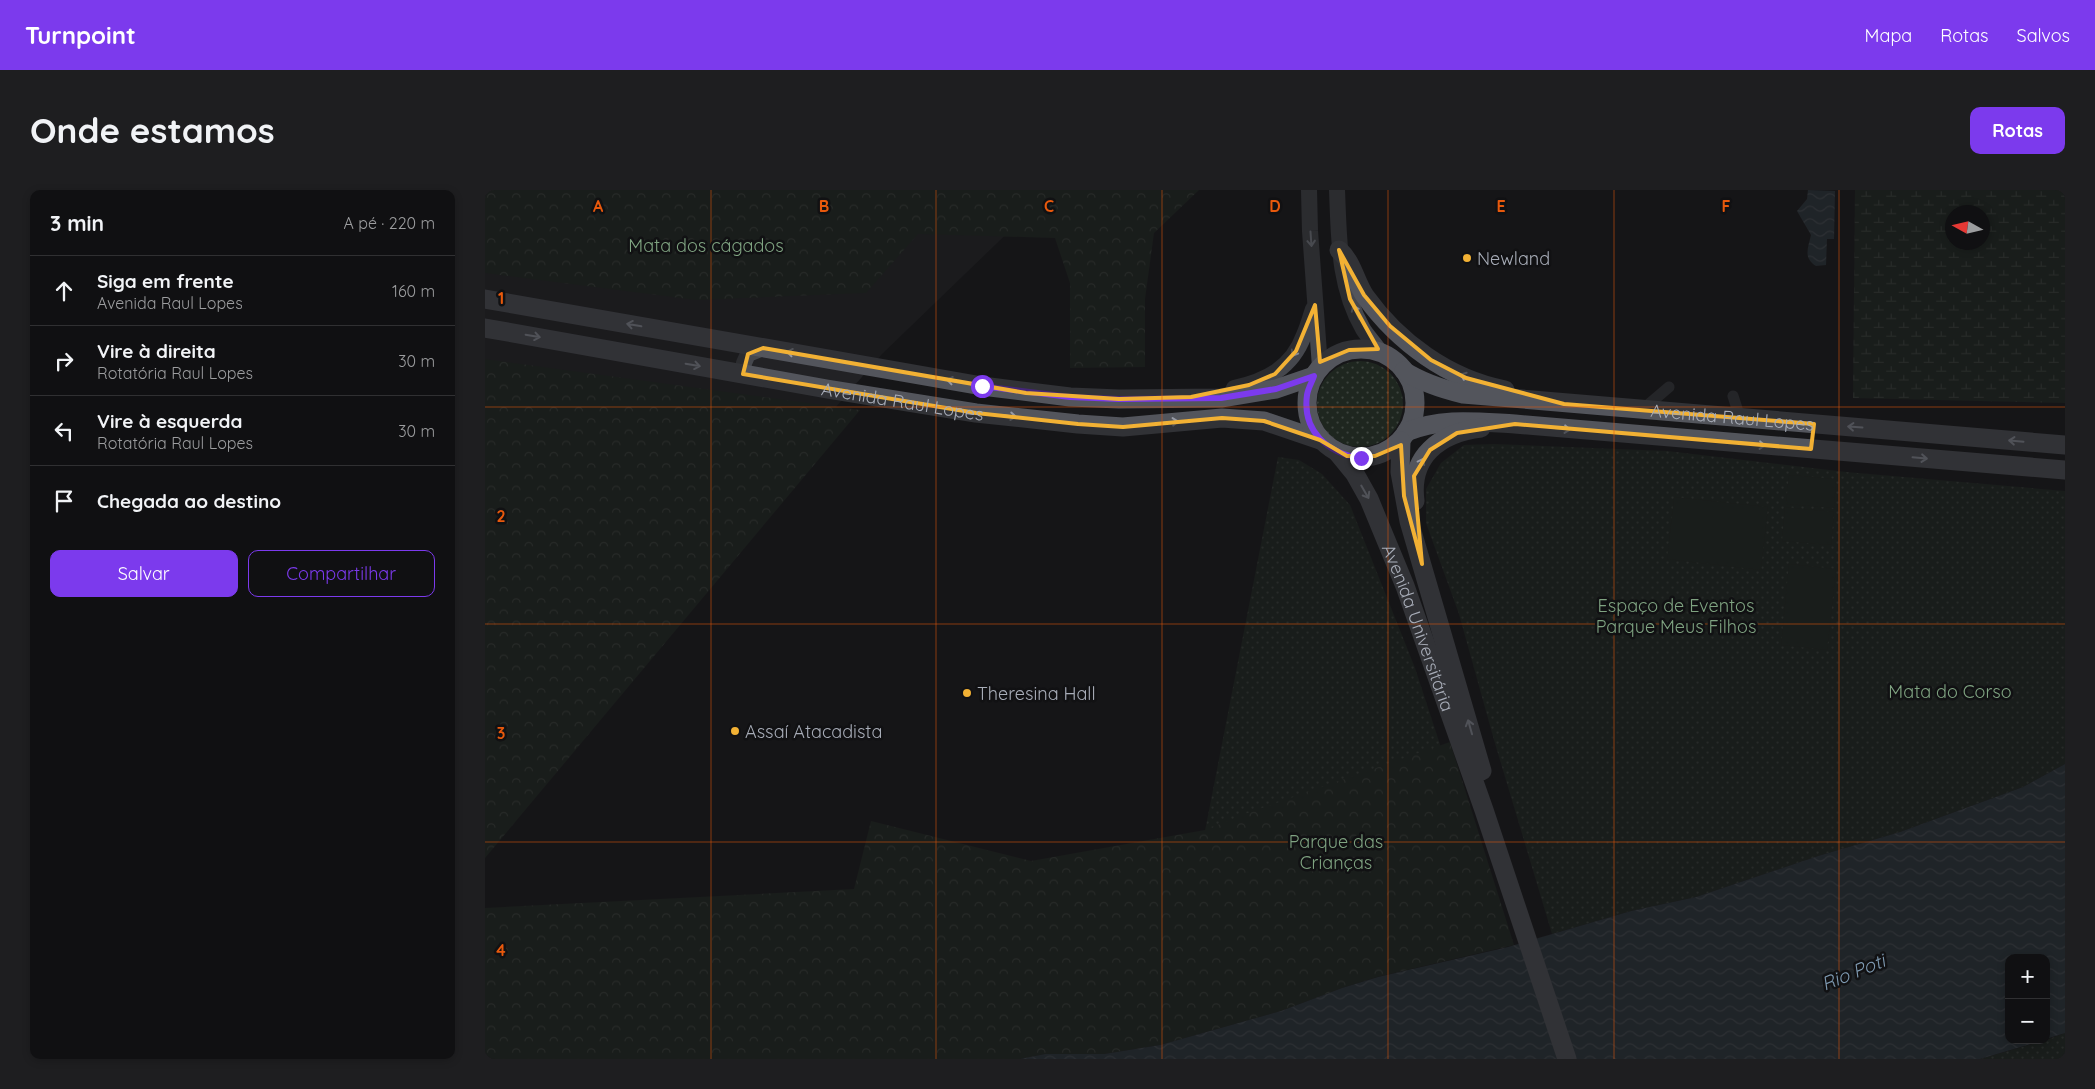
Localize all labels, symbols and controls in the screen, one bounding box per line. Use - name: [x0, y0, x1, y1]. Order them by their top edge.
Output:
- text: Turnpoint: [25, 20, 136, 50]
- text: Mapa: [1865, 24, 1912, 47]
- text: Rotas: [1940, 24, 1989, 47]
- text: Salvos: [2017, 24, 2070, 47]
- button: Rotas: [1970, 107, 2065, 154]
- text: Onde estamos: [30, 108, 275, 152]
- text: A: [593, 196, 604, 216]
- text: B: [819, 196, 829, 216]
- text: C: [1044, 196, 1054, 216]
- text: D: [1269, 196, 1281, 216]
- text: E: [1496, 196, 1506, 216]
- text: F: [1722, 196, 1731, 216]
- north arrow: [1945, 205, 1990, 250]
- text: 3 min: [50, 210, 104, 236]
- text: A pé · 220 m: [343, 213, 435, 233]
- one-way arrow: [1306, 230, 1315, 246]
- park label: Mata dos cágados: [628, 234, 784, 257]
- place label: Newland: [1477, 247, 1550, 270]
- marker: Newland: [1461, 252, 1473, 264]
- text: Siga em frente: [97, 269, 234, 293]
- icon: ahead: [50, 277, 78, 305]
- text: 160 m: [392, 281, 435, 301]
- text: 1: [498, 288, 504, 308]
- text: Avenida Raul Lopes: [97, 293, 243, 313]
- one-way arrow: [1350, 305, 1360, 320]
- one-way arrow: [627, 320, 643, 330]
- one-way arrow: [525, 332, 541, 342]
- text: Vire à direita: [97, 339, 216, 363]
- one-way arrow: [1291, 342, 1301, 356]
- icon: right: [50, 347, 78, 375]
- one-way arrow: [787, 348, 803, 358]
- text: 30 m: [398, 351, 435, 371]
- one-way arrow: [685, 360, 701, 370]
- text: Rotatória Raul Lopes: [97, 363, 253, 383]
- one-way arrow: [1460, 372, 1475, 382]
- route start: [971, 375, 994, 398]
- one-way arrow: [947, 376, 963, 386]
- street label: Avenida Raul Lopes: [820, 377, 985, 425]
- street label: Avenida Raul Lopes: [1650, 398, 1815, 435]
- text: Vire à esquerda: [97, 409, 242, 433]
- one-way arrow: [1000, 411, 1016, 421]
- icon: left: [50, 417, 78, 445]
- one-way arrow: [1162, 418, 1178, 427]
- text: 30 m: [398, 421, 435, 441]
- one-way arrow: [1847, 422, 1863, 432]
- one-way arrow: [1555, 424, 1571, 433]
- text: Rotatória Raul Lopes: [97, 433, 253, 453]
- one-way arrow: [2009, 436, 2025, 445]
- one-way arrow: [1750, 440, 1766, 449]
- route end: [1350, 447, 1373, 470]
- one-way arrow: [1912, 453, 1928, 462]
- one-way arrow: [1416, 458, 1425, 473]
- one-way arrow: [1361, 484, 1371, 499]
- icon: arrive: [50, 487, 78, 515]
- text: Chegada ao destino: [97, 489, 281, 513]
- text: 2: [496, 506, 506, 526]
- street label: Avenida Universitária: [1377, 540, 1460, 714]
- button: Salvar: [50, 550, 238, 597]
- button: Compartilhar: [248, 550, 435, 597]
- park label: Espaço de Eventos Parque Meus Filhos: [1596, 594, 1756, 638]
- park label: Mata do Corso: [1888, 680, 2012, 703]
- place label: Theresina Hall: [977, 682, 1096, 705]
- marker: Theresina Hall: [961, 687, 973, 699]
- place label: Assaí Atacadista: [745, 720, 882, 743]
- one-way arrow: [1464, 720, 1474, 736]
- text: 3: [497, 723, 505, 743]
- marker: Assaí Atacadista: [729, 725, 741, 737]
- park label: Parque das Crianças: [1289, 830, 1383, 874]
- text: 4: [496, 940, 506, 960]
- water label: Rio Poti: [1818, 948, 1890, 996]
- map controls: [2005, 954, 2050, 1044]
- button: +: [2005, 954, 2050, 999]
- button: −: [2005, 999, 2050, 1044]

